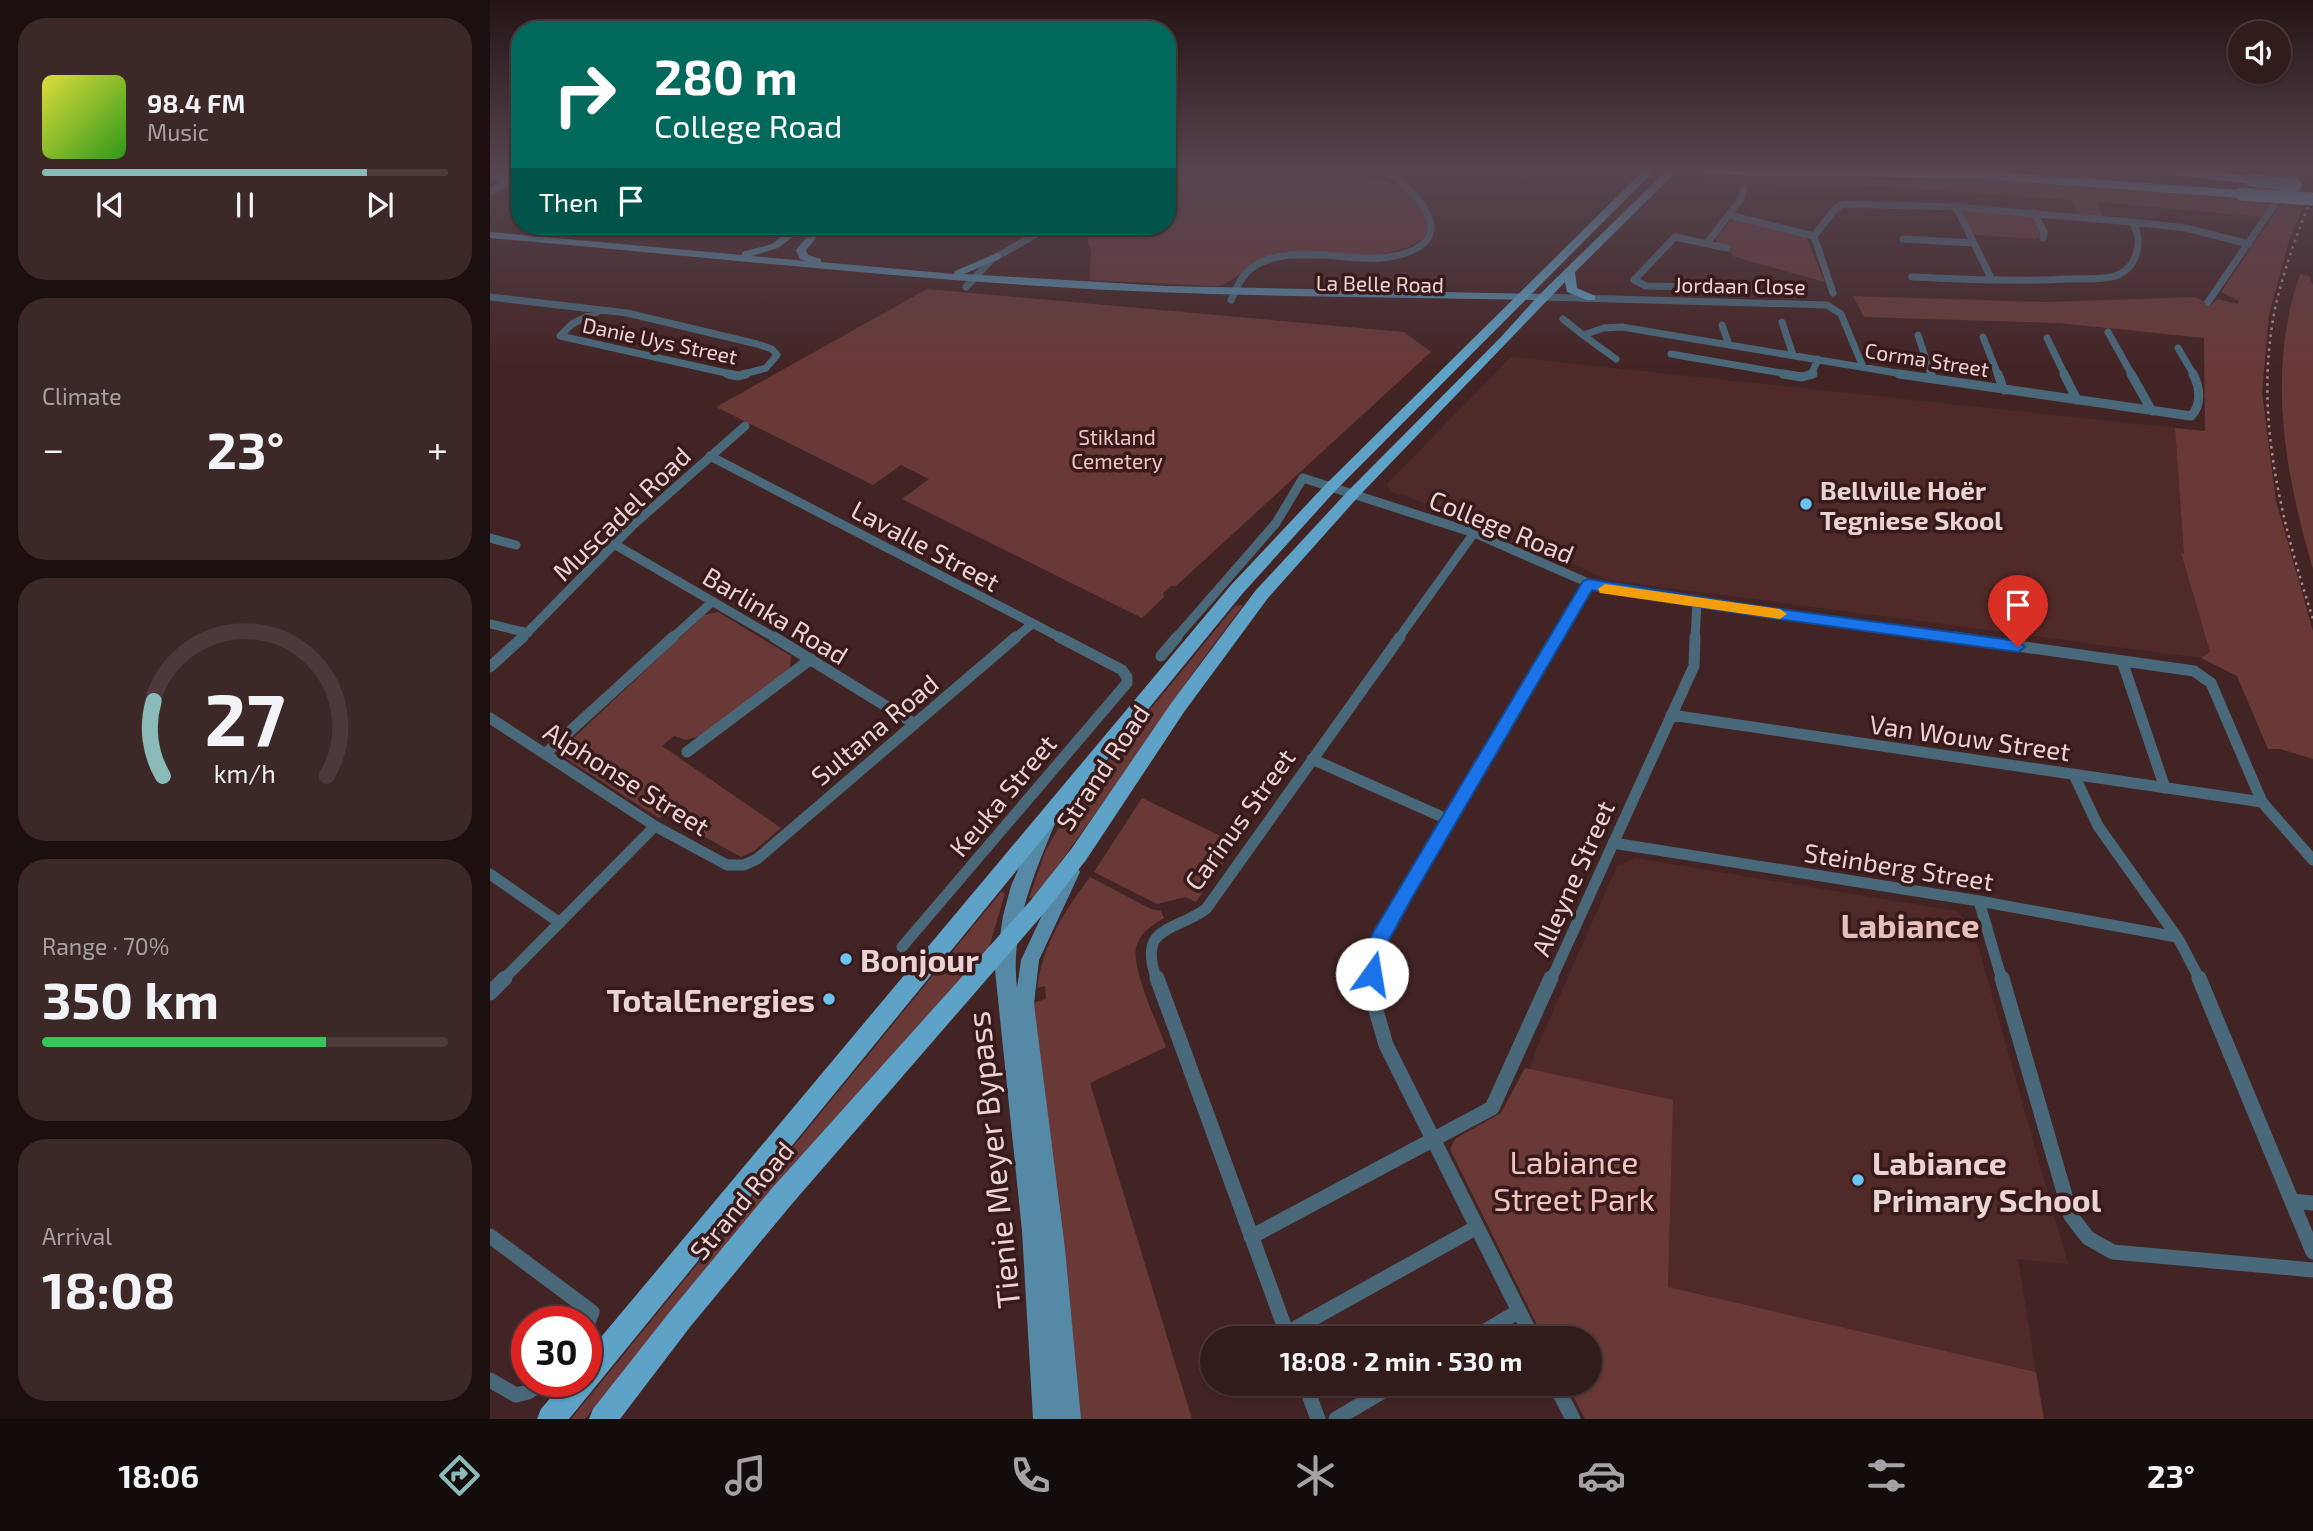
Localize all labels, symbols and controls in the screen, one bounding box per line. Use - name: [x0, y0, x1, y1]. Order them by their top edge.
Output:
- map controls: [2228, 21, 2291, 84]
- button: sound: [2228, 21, 2291, 84]
- text: 280 m: [654, 46, 798, 105]
- icon: right: [539, 49, 630, 140]
- text: 98.4 FM: [147, 87, 245, 118]
- text: College Road: [654, 106, 842, 144]
- text: Music: [147, 118, 209, 146]
- icon: arrive: [612, 182, 650, 220]
- icon: previous: [91, 186, 129, 224]
- icon: pause: [226, 186, 264, 224]
- icon: next: [361, 186, 399, 224]
- text: Then: [539, 186, 598, 217]
- street label: La Belle Road: [1316, 269, 1444, 297]
- street label: Jordaan Close: [1674, 271, 1806, 299]
- street label: Danie Uys Street: [580, 311, 740, 369]
- street label: Corma Street: [1863, 337, 1991, 381]
- text: Climate: [42, 382, 122, 410]
- text: 23°: [207, 417, 284, 479]
- park label: Stikland Cemetery: [1071, 424, 1163, 473]
- text: −: [42, 425, 64, 471]
- text: +: [427, 425, 448, 471]
- street label: Muscadel Road: [546, 440, 696, 586]
- place label: Bellville Hoër Tegniese Skool: [1820, 474, 2003, 535]
- street label: College Road: [1425, 483, 1579, 569]
- street label: Lavalle Street: [847, 493, 1005, 597]
- marker: Bellville Hoër Tegniese Skool: [1798, 496, 1814, 512]
- street label: Barlinka Road: [698, 560, 854, 670]
- pin: [1988, 575, 2048, 647]
- icon: arrive: [1999, 586, 2037, 624]
- street label: Sultana Road: [804, 667, 944, 791]
- text: 27: [205, 673, 285, 761]
- street label: Strand Road: [1049, 698, 1155, 836]
- street label: Van Wouw Street: [1867, 708, 2073, 766]
- street label: Alphonse Street: [539, 715, 716, 841]
- street label: Keuka Street: [942, 728, 1062, 862]
- street label: Carinus Street: [1177, 742, 1301, 896]
- text: km/h: [214, 757, 276, 787]
- street label: Alleyne Street: [1524, 796, 1620, 960]
- street label: Steinberg Street: [1802, 836, 1996, 896]
- district label: Labiance: [1840, 905, 1980, 945]
- text: Range · 70%: [42, 932, 169, 960]
- position arrow: [1335, 937, 1409, 1011]
- place label: Bonjour: [860, 940, 979, 978]
- marker: Bonjour: [838, 951, 854, 967]
- text: 350 km: [42, 967, 219, 1029]
- place label: TotalEnergies: [606, 980, 815, 1018]
- marker: TotalEnergies: [821, 991, 837, 1007]
- street label: Tienie Meyer Bypass: [958, 1010, 1026, 1310]
- street label: Strand Road: [683, 1135, 799, 1265]
- park label: Labiance Street Park: [1493, 1142, 1655, 1217]
- place label: Labiance Primary School: [1872, 1143, 2102, 1219]
- marker: Labiance Primary School: [1850, 1172, 1866, 1188]
- text: Arrival: [42, 1222, 112, 1250]
- text: 18:08: [42, 1257, 175, 1319]
- speed limit sign: 30: [511, 1306, 602, 1397]
- text: 18:08 · 2 min · 530 m: [1280, 1345, 1522, 1376]
- icon: directions: [435, 1451, 484, 1500]
- icon: music: [721, 1451, 770, 1500]
- icon: phone: [1006, 1451, 1055, 1500]
- icon: climate: [1291, 1451, 1340, 1500]
- icon: car: [1577, 1451, 1626, 1500]
- icon: filters: [1862, 1451, 1911, 1500]
- text: 18:06: [118, 1456, 199, 1494]
- text: 23°: [2147, 1456, 2195, 1494]

